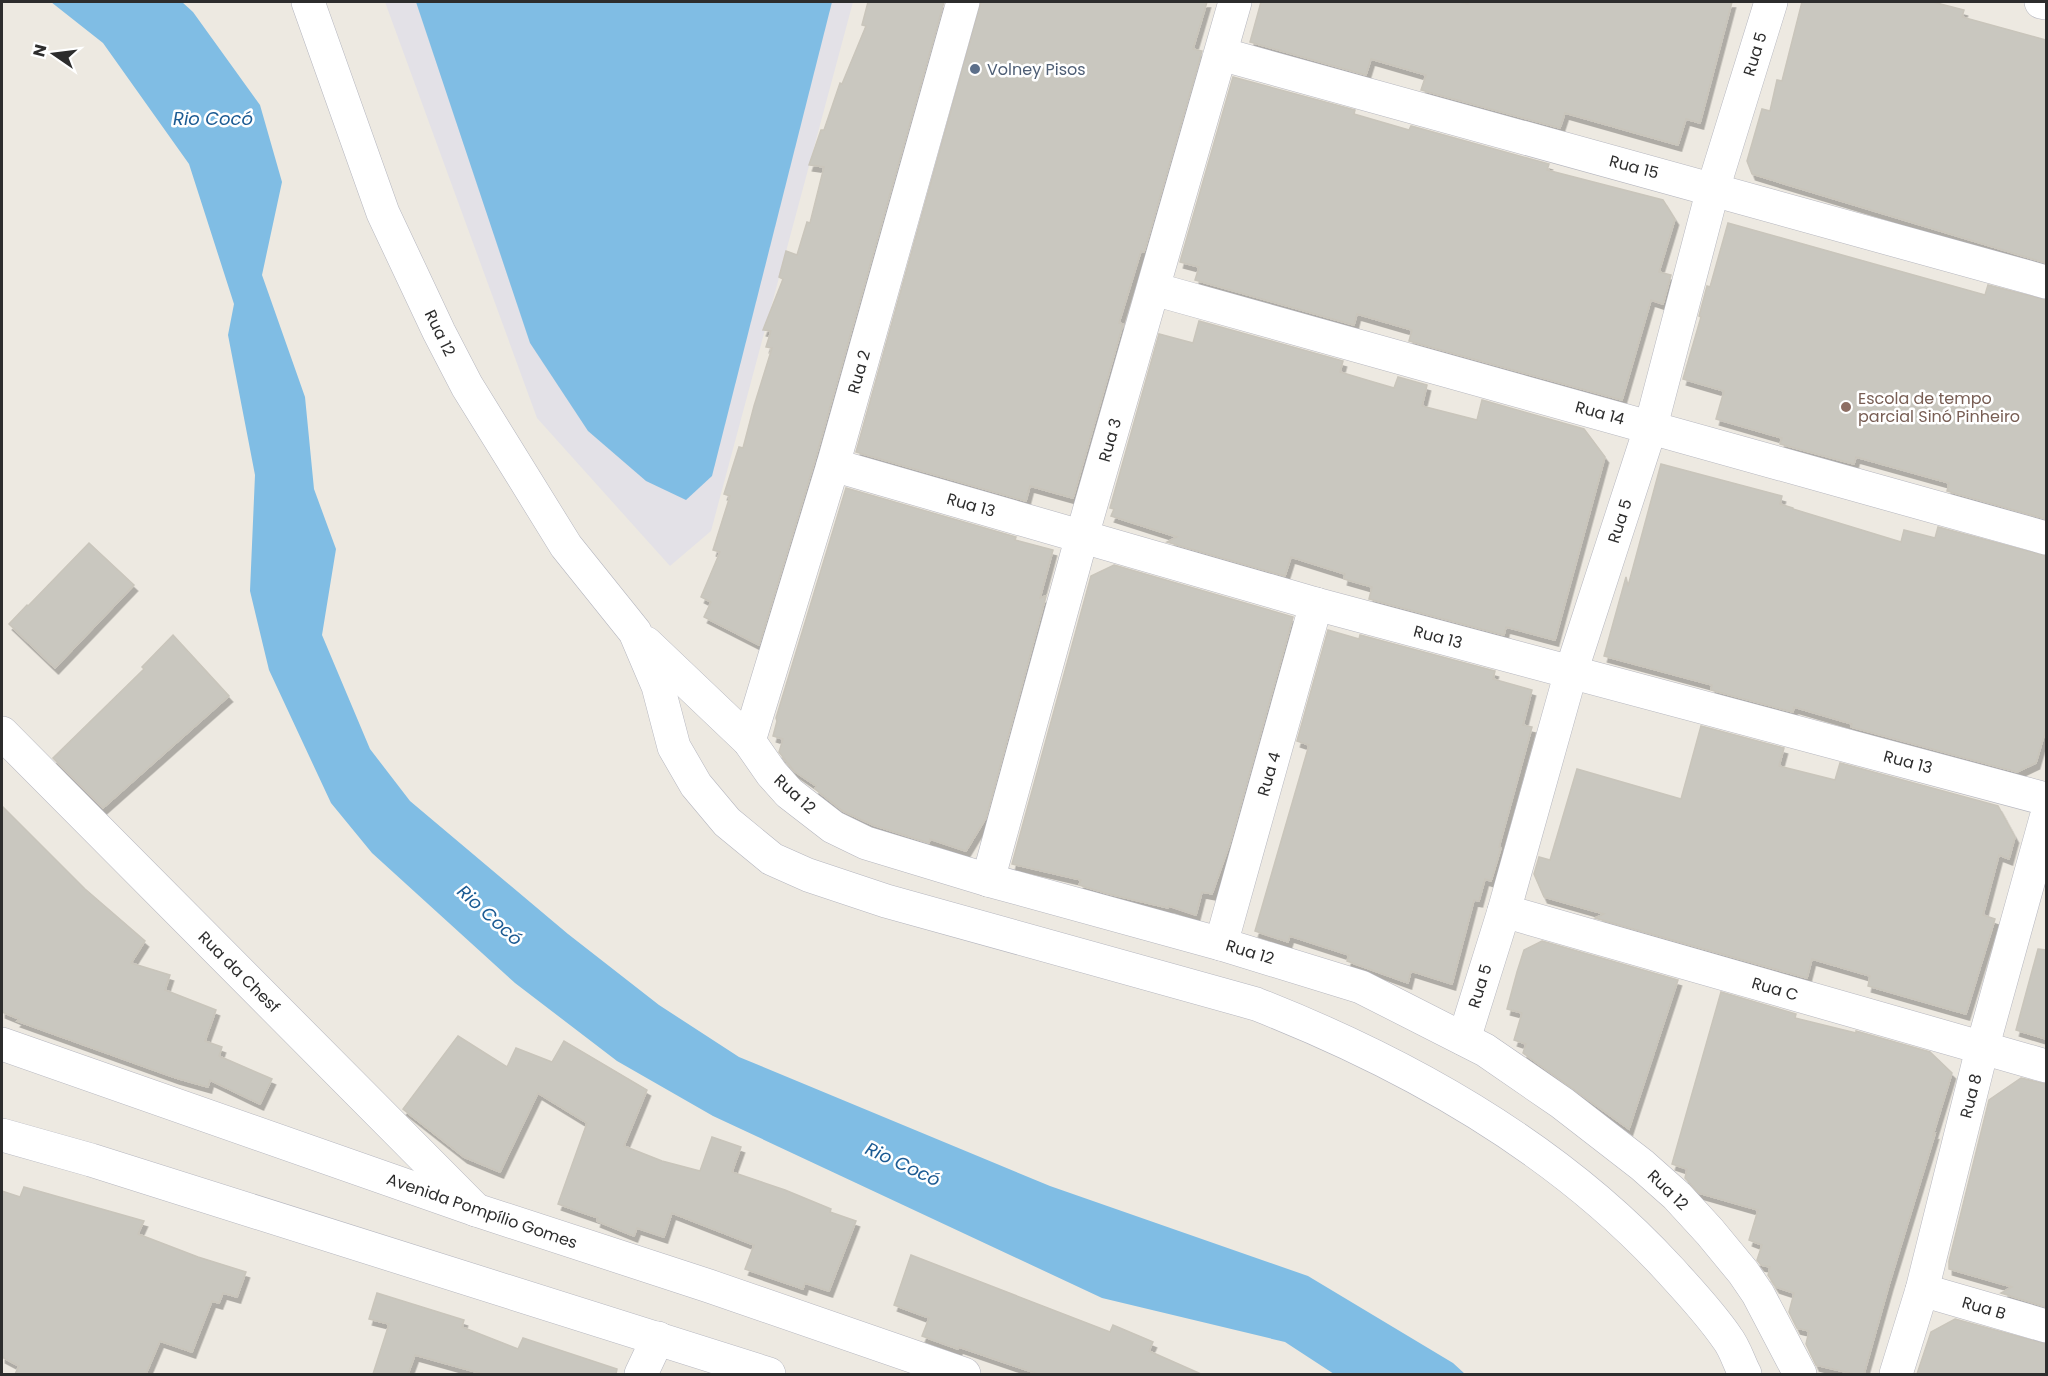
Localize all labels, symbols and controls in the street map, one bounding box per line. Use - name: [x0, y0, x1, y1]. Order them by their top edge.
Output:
- north arrow: [24, 24, 84, 84]
- street label: Rua 5: [1737, 29, 1773, 79]
- text: N: [27, 42, 53, 59]
- place label: Volney Pisos: [987, 58, 1086, 81]
- marker: Volney Pisos: [968, 62, 982, 76]
- water label: Rio Cocó: [173, 106, 253, 131]
- street label: Rua 15: [1607, 149, 1661, 185]
- street label: Rua 12: [419, 306, 461, 360]
- street label: Rua 2: [842, 348, 876, 396]
- place label: Escola de tempo parcial Sinó Pinheiro: [1858, 387, 2020, 428]
- street label: Rua 14: [1573, 395, 1627, 431]
- marker: Escola de tempo parcial Sinó Pinheiro: [1839, 400, 1853, 414]
- street label: Rua 3: [1093, 415, 1127, 465]
- street label: Rua 13: [944, 487, 998, 523]
- street label: Rua 5: [1602, 496, 1638, 546]
- street label: Rua 13: [1411, 619, 1465, 655]
- street label: Rua 13: [1881, 744, 1935, 780]
- street label: Rua 4: [1252, 749, 1286, 799]
- street label: Rua 12: [769, 769, 821, 819]
- water label: Rio Cocó: [452, 879, 528, 951]
- street label: Rua da Chesf: [193, 926, 285, 1018]
- street label: Rua 12: [1223, 934, 1277, 970]
- street label: Rua 5: [1462, 961, 1498, 1011]
- street label: Rua C: [1749, 971, 1801, 1007]
- street label: Rua 8: [1954, 1071, 1988, 1121]
- water label: Rio Cocó: [861, 1136, 945, 1192]
- street label: Rua 12: [1642, 1165, 1694, 1215]
- street label: Avenida Pompílio Gomes: [384, 1168, 580, 1254]
- street label: Rua B: [1959, 1291, 2009, 1325]

